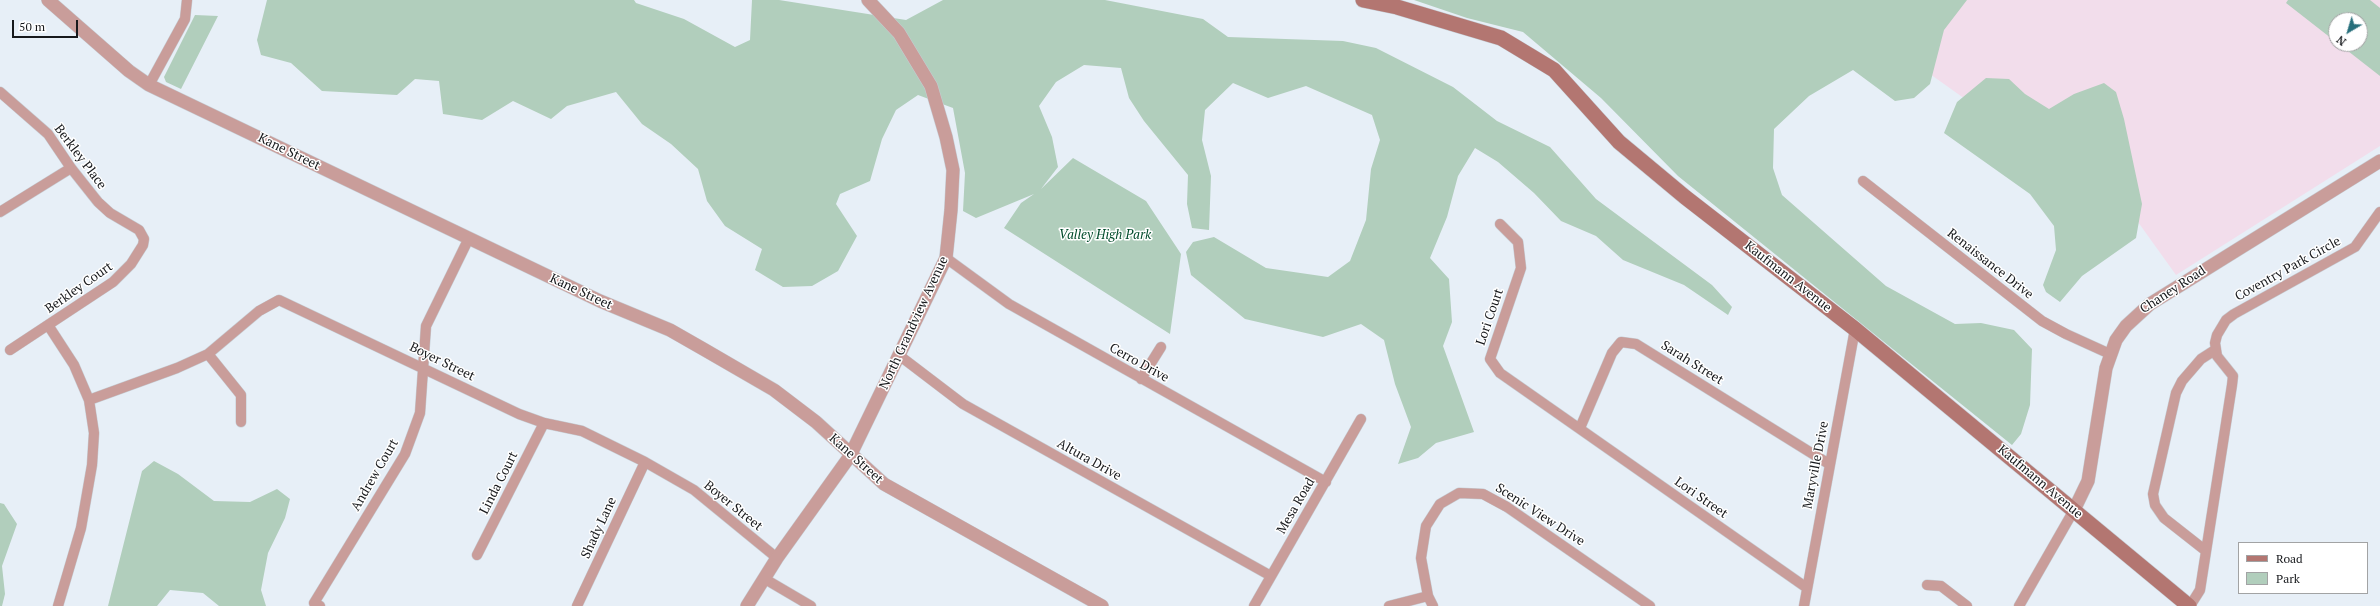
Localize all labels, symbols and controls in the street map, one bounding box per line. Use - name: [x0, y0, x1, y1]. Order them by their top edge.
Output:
- scale bar: [14, 12, 80, 38]
- north arrow: [2328, 12, 2368, 52]
- text: 50 m: [19, 19, 45, 34]
- text: N: [2334, 33, 2349, 49]
- street label: Berkley Place: [51, 122, 109, 192]
- street label: Kane Street: [255, 130, 323, 174]
- street label: Renaissance Drive: [1944, 226, 2036, 302]
- park label: Valley High Park: [1059, 227, 1151, 243]
- street label: Coventry Park Circle: [2232, 233, 2344, 305]
- street label: Kaufmann Avenue: [1742, 238, 1834, 316]
- street label: North Grandview Avenue: [876, 254, 952, 392]
- street label: Berkley Court: [42, 259, 116, 317]
- street label: Chaney Road: [2137, 263, 2209, 317]
- street label: Kane Street: [547, 271, 615, 313]
- street label: Lori Court: [1473, 287, 1507, 347]
- street label: Sarah Street: [1658, 338, 1726, 388]
- street label: Boyer Street: [407, 340, 477, 384]
- street label: Cerro Drive: [1106, 340, 1172, 386]
- street label: Maryville Drive: [1800, 420, 1832, 510]
- street label: Kane Street: [826, 431, 886, 487]
- street label: Andrew Court: [348, 436, 402, 514]
- street label: Altura Drive: [1054, 436, 1124, 484]
- street label: Kaufmann Avenue: [1994, 442, 2086, 522]
- street label: Linda Court: [477, 449, 521, 517]
- street label: Lori Street: [1672, 474, 1730, 522]
- street label: Mesa Road: [1274, 475, 1318, 537]
- street label: Boyer Street: [701, 478, 765, 534]
- street label: Scenic View Drive: [1493, 480, 1587, 550]
- street label: Shady Lane: [578, 495, 620, 561]
- legend: [2238, 542, 2368, 594]
- text: Road: [2276, 551, 2303, 566]
- text: Park: [2276, 571, 2300, 586]

